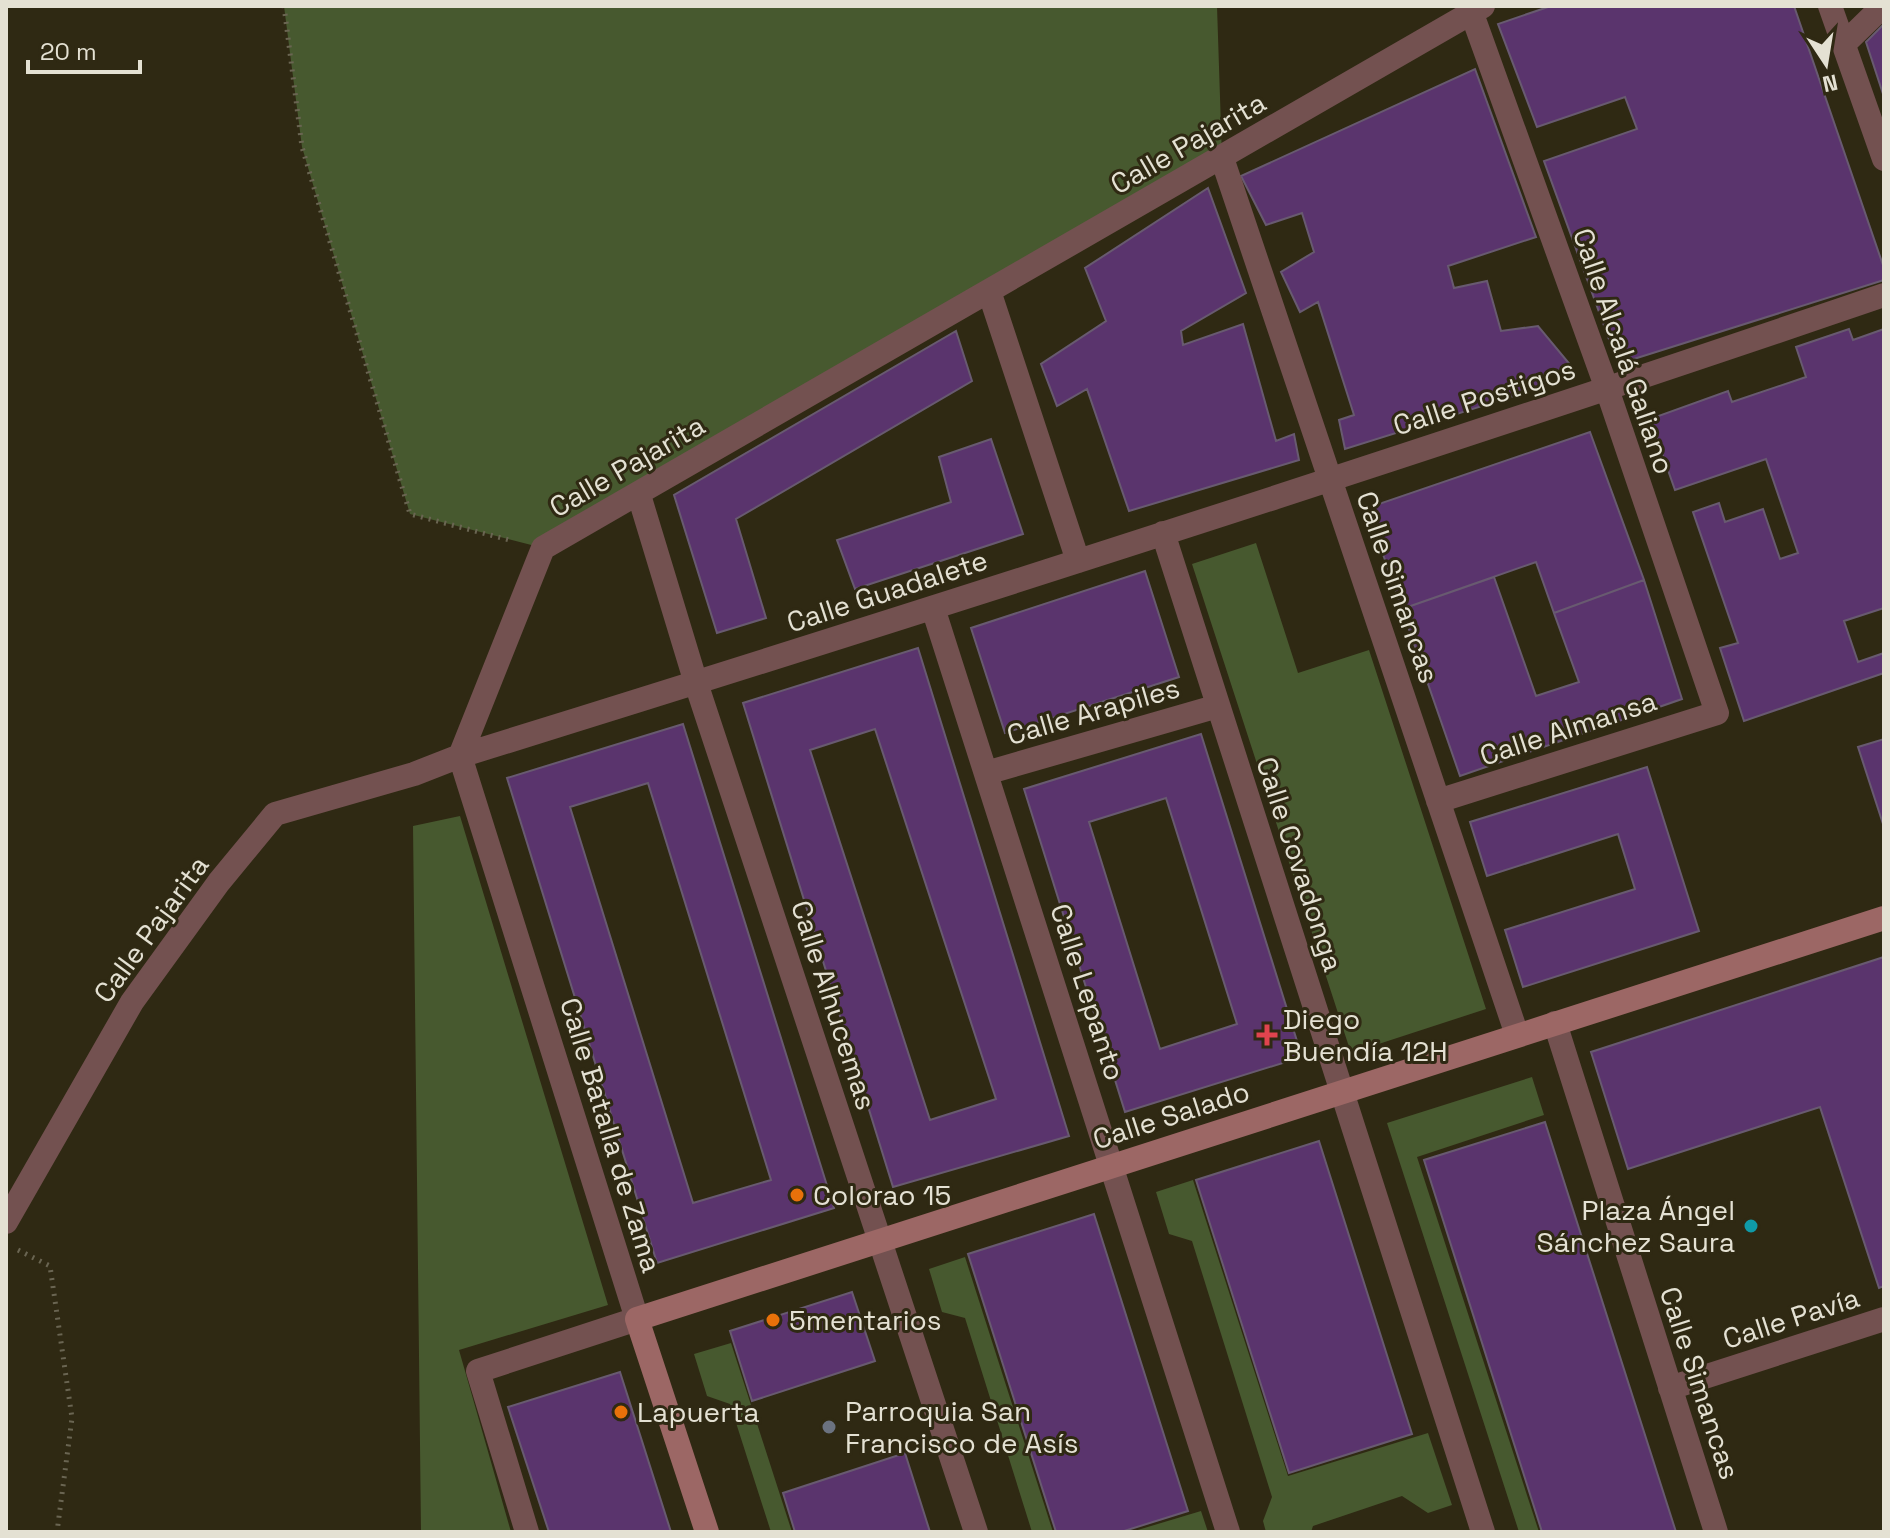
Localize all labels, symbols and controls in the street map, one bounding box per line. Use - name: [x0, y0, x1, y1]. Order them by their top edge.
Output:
- scale bar: [28, 24, 140, 74]
- north arrow: [1786, 24, 1866, 104]
- text: 20 m: [40, 36, 97, 67]
- text: N: [1820, 68, 1840, 99]
- street label: Calle Pajarita: [1104, 84, 1272, 202]
- street label: Calle Alcalá Galiano: [1565, 223, 1683, 479]
- street label: Calle Postigos: [1388, 351, 1580, 443]
- street label: Calle Pajarita: [543, 407, 711, 525]
- street label: Calle Simancas: [1348, 486, 1448, 688]
- street label: Calle Guadalete: [782, 542, 992, 640]
- street label: Calle Arapiles: [1002, 669, 1184, 753]
- street label: Calle Almansa: [1475, 682, 1661, 774]
- street label: Calle Covadonga: [1248, 752, 1352, 976]
- street label: Calle Pajarita: [85, 848, 217, 1010]
- street label: Calle Alhucemas: [783, 896, 885, 1114]
- street label: Calle Lepanto: [1042, 899, 1134, 1085]
- street label: Calle Batalla de Zama: [552, 993, 670, 1277]
- place label: Diego Buendía 12H: [1283, 1001, 1448, 1069]
- marker: Diego Buendía 12H: [1258, 1026, 1276, 1044]
- street label: Calle Salado: [1088, 1073, 1254, 1157]
- place label: Colorao 15: [813, 1177, 951, 1213]
- marker: Colorao 15: [788, 1186, 806, 1204]
- place label: Plaza Ángel Sánchez Saura: [1537, 1192, 1735, 1260]
- marker: Plaza Ángel Sánchez Saura: [1742, 1217, 1760, 1235]
- street label: Calle Pavía: [1718, 1279, 1864, 1357]
- street label: Calle Simancas: [1652, 1282, 1748, 1484]
- place label: 5mentarios: [789, 1302, 942, 1338]
- marker: 5mentarios: [764, 1311, 782, 1329]
- place label: Parroquia San Francisco de Asís: [845, 1393, 1079, 1461]
- place label: Lapuerta: [637, 1394, 760, 1430]
- marker: Lapuerta: [612, 1403, 630, 1421]
- marker: Parroquia San Francisco de Asís: [820, 1418, 838, 1436]

